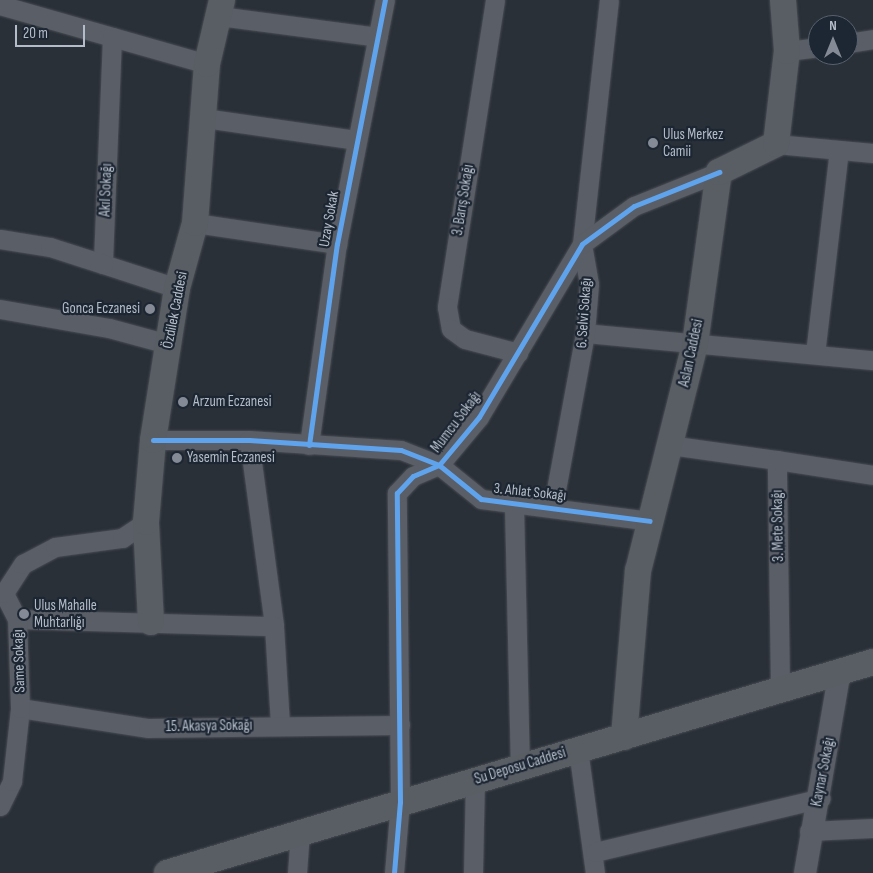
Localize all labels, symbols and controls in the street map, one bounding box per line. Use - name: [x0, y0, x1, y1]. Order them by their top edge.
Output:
- scale bar: [18, 15, 88, 47]
- north arrow: [808, 15, 858, 65]
- text: N: [829, 17, 837, 34]
- text: 20 m: [23, 24, 48, 43]
- place label: Ulus Merkez Camii: [663, 125, 723, 160]
- marker: Ulus Merkez Camii: [647, 137, 659, 149]
- street label: Akıl Sokağı: [96, 163, 116, 217]
- street label: 3. Barış Sokağı: [448, 163, 478, 237]
- street label: Uzay Sokak: [315, 190, 343, 248]
- street label: Özdilek Caddesi: [159, 270, 191, 350]
- street label: 6. Selvi Sokağı: [573, 277, 595, 349]
- place label: Gonca Eczanesi: [62, 300, 140, 318]
- marker: Gonca Eczanesi: [144, 303, 156, 315]
- street label: Aslan Caddesi: [675, 318, 707, 388]
- street label: Mumcu Sokağı: [427, 388, 485, 456]
- place label: Arzum Eczanesi: [193, 393, 271, 411]
- marker: Arzum Eczanesi: [177, 396, 189, 408]
- place label: Yasemin Eczanesi: [187, 449, 275, 467]
- marker: Yasemin Eczanesi: [171, 452, 183, 464]
- street label: 3. Ahlat Sokağı: [493, 479, 567, 505]
- street label: 3. Mete Sokağı: [768, 490, 788, 562]
- place label: Ulus Mahalle Muhtarlığı: [34, 596, 97, 631]
- marker: Ulus Mahalle Muhtarlığı: [18, 608, 30, 620]
- street label: Same Sokağı: [9, 629, 29, 693]
- street label: 15. Akasya Sokağı: [166, 716, 252, 736]
- street label: Kaynar Sokağı: [807, 736, 839, 808]
- street label: Su Deposu Caddesi: [472, 744, 568, 788]

